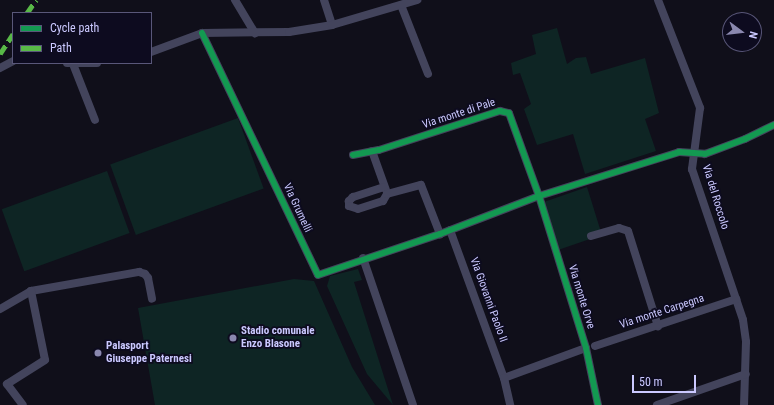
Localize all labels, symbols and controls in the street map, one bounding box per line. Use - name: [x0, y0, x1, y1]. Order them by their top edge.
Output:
- legend: [12, 12, 152, 64]
- north arrow: [722, 12, 762, 52]
- text: Cycle path: [50, 21, 99, 35]
- text: N: [746, 30, 760, 40]
- text: Path: [50, 41, 72, 55]
- street label: Via monte di Pale: [421, 96, 497, 132]
- street label: Via del Roccolo: [699, 163, 731, 231]
- street label: Via Grumelli: [280, 181, 314, 235]
- street label: Via Giovanni Paolo II: [467, 256, 509, 344]
- street label: Via monte Orve: [565, 263, 597, 331]
- street label: Via monte Carpegna: [618, 292, 706, 332]
- place label: Stadio comunale Enzo Blasone: [241, 325, 314, 351]
- marker: Stadio comunale Enzo Blasone: [228, 333, 238, 343]
- place label: Palasport Giuseppe Paternesi: [106, 340, 192, 366]
- marker: Palasport Giuseppe Paternesi: [93, 348, 103, 358]
- scale bar: [634, 367, 698, 393]
- text: 50 m: [639, 375, 663, 389]

